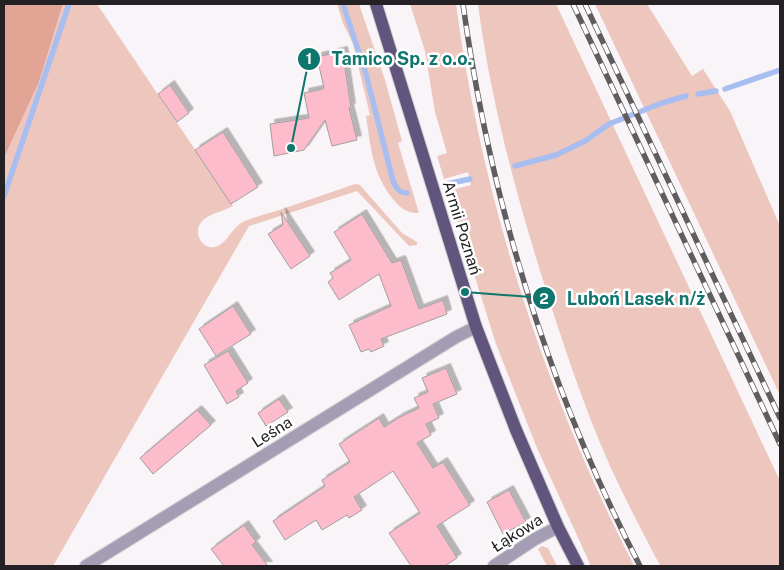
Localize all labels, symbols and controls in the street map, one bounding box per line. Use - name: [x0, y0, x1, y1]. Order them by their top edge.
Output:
- callout: Tamico Sp. z o.o.: [297, 42, 483, 75]
- text: Tamico Sp. z o.o.: [332, 48, 472, 69]
- text: 1: [306, 50, 312, 67]
- street label: Armii Poznań: [439, 179, 485, 277]
- callout: Luboń Lasek n/ż: [532, 282, 715, 315]
- text: Luboń Lasek n/ż: [567, 288, 705, 309]
- text: 2: [539, 290, 549, 307]
- street label: Leśna: [248, 412, 296, 452]
- street label: Łąkowa: [488, 510, 546, 556]

